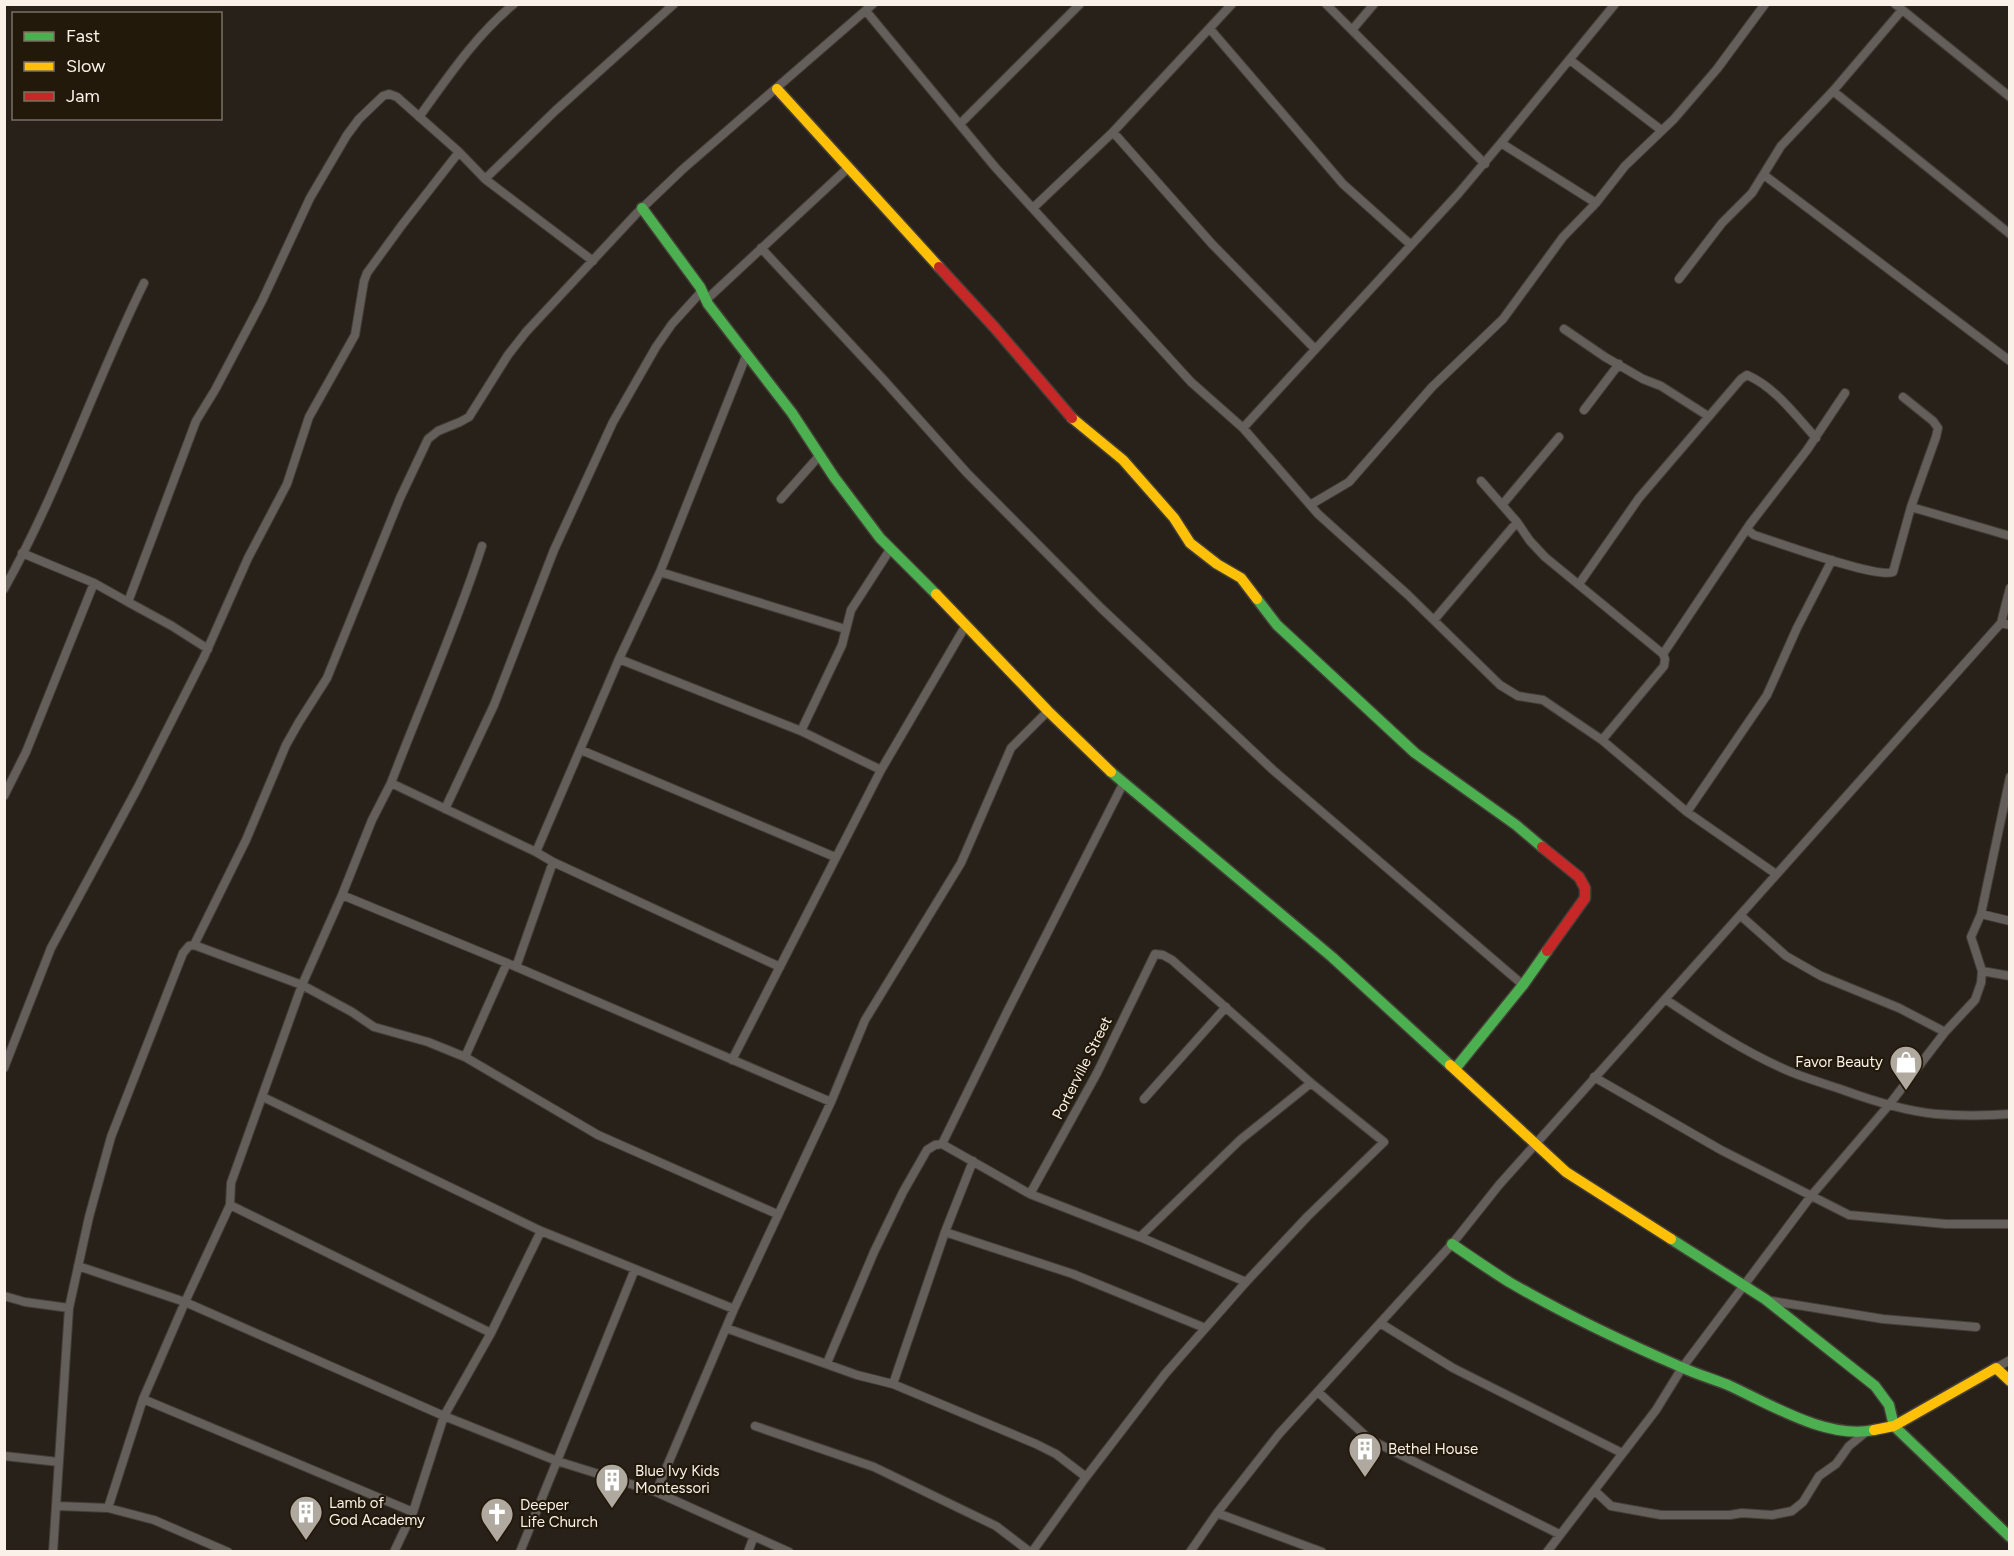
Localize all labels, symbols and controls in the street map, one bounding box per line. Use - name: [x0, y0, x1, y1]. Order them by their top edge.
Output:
- legend: [12, 12, 222, 120]
- text: Fast: [66, 25, 100, 47]
- text: Slow: [66, 55, 105, 77]
- text: Jam: [66, 85, 100, 107]
- street label: Porterville Street: [1048, 1013, 1116, 1122]
- shop icon: Favor Beauty: [1888, 1044, 1924, 1091]
- place label: Favor Beauty: [1795, 1053, 1883, 1071]
- building icon: Bethel House: [1347, 1431, 1383, 1478]
- place label: Bethel House: [1388, 1440, 1478, 1458]
- building icon: Blue Ivy Kids Montessori: [594, 1462, 630, 1509]
- place label: Blue Ivy Kids Montessori: [635, 1462, 720, 1497]
- building icon: Lamb of God Academy: [288, 1494, 324, 1541]
- place label: Lamb of God Academy: [329, 1494, 425, 1529]
- church icon: Deeper Life Church: [479, 1496, 515, 1543]
- place label: Deeper Life Church: [520, 1496, 598, 1531]

